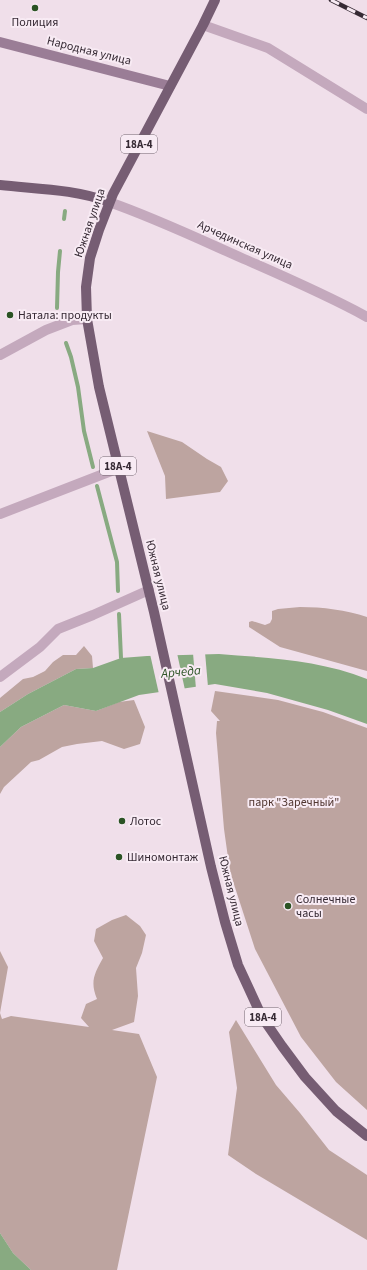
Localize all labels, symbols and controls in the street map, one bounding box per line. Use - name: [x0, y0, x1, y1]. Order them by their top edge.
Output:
- marker: Полиция: [30, 3, 40, 13]
- place label: Полиция: [11, 14, 59, 31]
- street label: Народная улица: [45, 32, 133, 70]
- road number: 18А-4: [121, 135, 157, 153]
- street label: Южная улица: [70, 186, 110, 260]
- street label: Арчединская улица: [195, 216, 295, 274]
- place label: Натала: продукты: [18, 307, 112, 324]
- marker: Натала: продукты: [5, 310, 15, 320]
- road number: 18А-4: [100, 457, 136, 475]
- street label: Южная улица: [141, 538, 175, 612]
- water label: Арчеда: [159, 661, 202, 683]
- park label: парк "Заречный": [249, 794, 339, 811]
- place label: Лотос: [130, 813, 162, 830]
- marker: Лотос: [117, 816, 127, 826]
- place label: Шиномонтаж: [127, 849, 199, 866]
- marker: Шиномонтаж: [114, 852, 124, 862]
- street label: Южная улица: [214, 854, 248, 928]
- place label: Солнечные часы: [296, 891, 355, 922]
- marker: Солнечные часы: [283, 901, 293, 911]
- road number: 18А-4: [245, 1008, 281, 1026]

